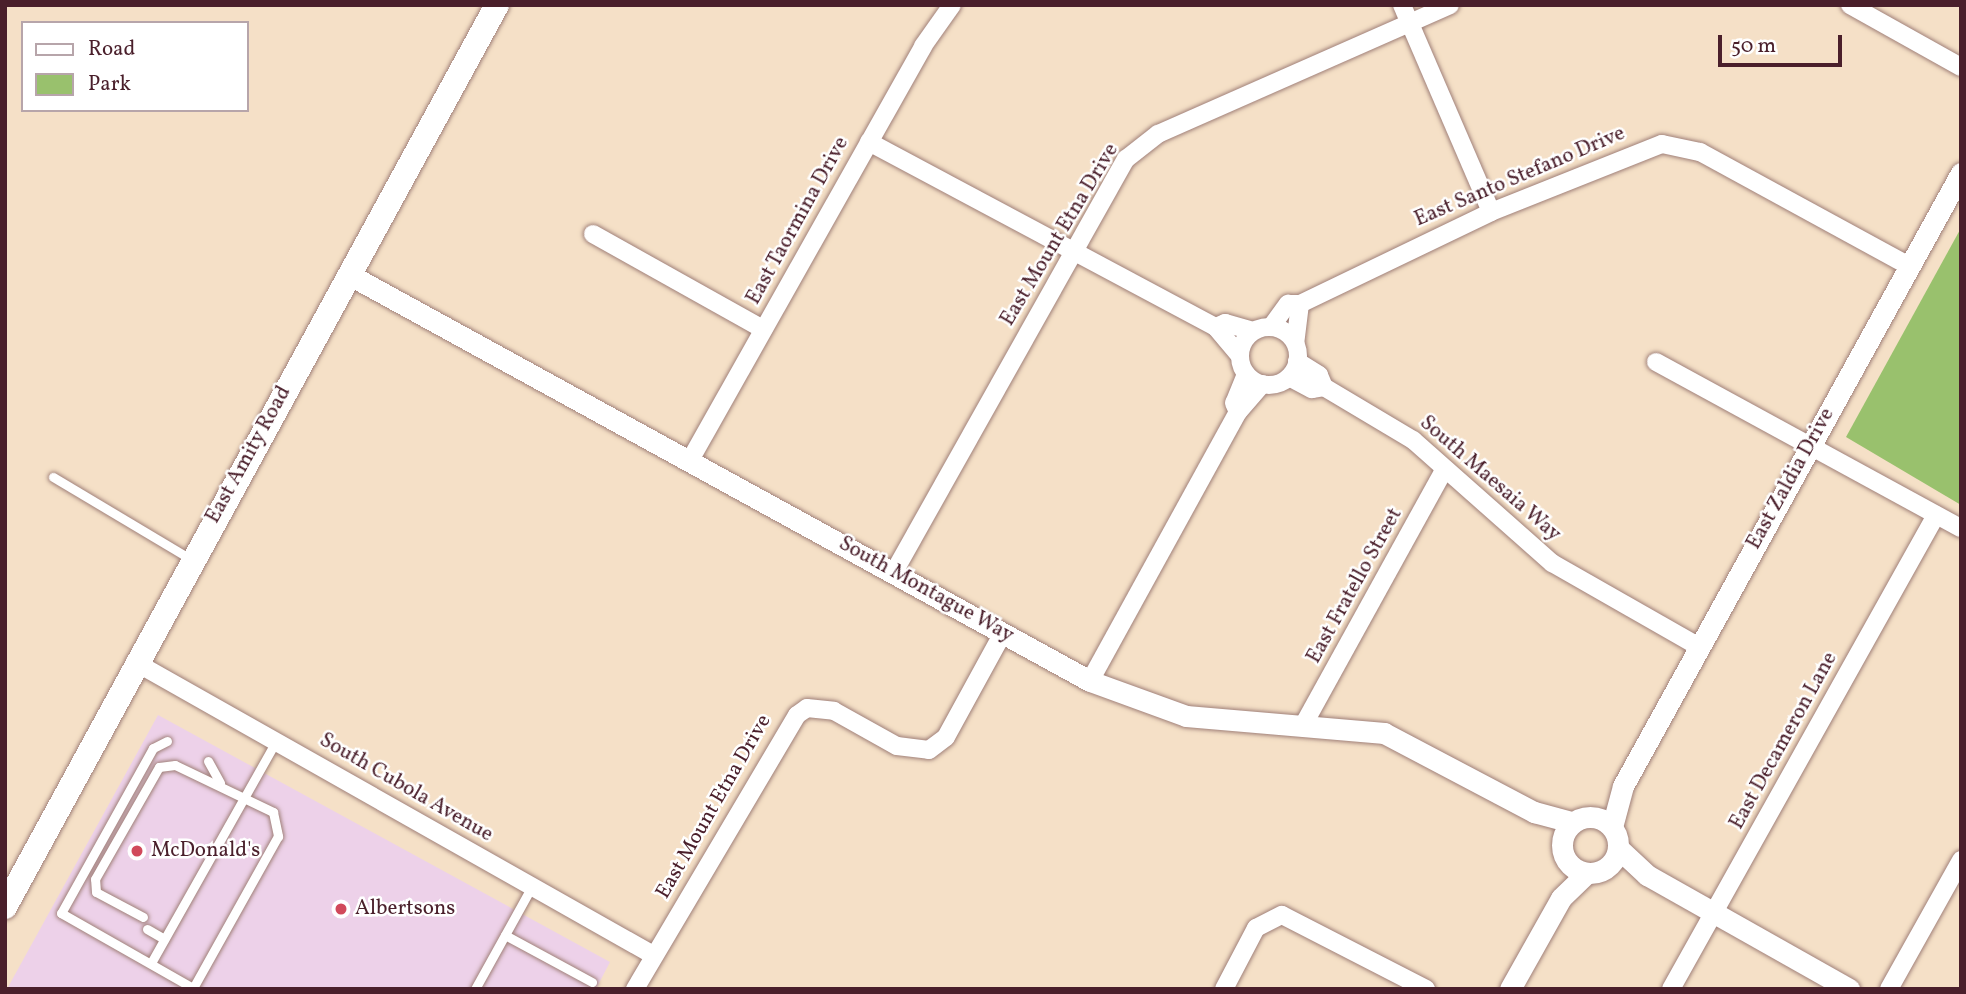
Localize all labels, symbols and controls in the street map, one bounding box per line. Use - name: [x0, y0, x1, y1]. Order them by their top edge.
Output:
- legend: [21, 21, 248, 112]
- scale bar: [1721, 21, 1845, 65]
- text: 50 m: [1731, 32, 1776, 61]
- text: Road: [88, 35, 135, 64]
- text: Park: [88, 70, 131, 99]
- street label: East Santo Stefano Drive: [1411, 121, 1629, 233]
- street label: East Taormina Drive: [741, 132, 855, 310]
- street label: East Mount Etna Drive: [996, 139, 1124, 331]
- street label: East Amity Road: [201, 382, 297, 528]
- street label: East Zaldia Drive: [1742, 404, 1840, 554]
- street label: South Maesaia Way: [1414, 410, 1566, 548]
- street label: East Fratello Street: [1302, 504, 1408, 668]
- street label: South Montague Way: [834, 531, 1018, 649]
- street label: East Decameron Lane: [1725, 648, 1843, 834]
- street label: East Mount Etna Drive: [651, 710, 777, 904]
- street label: South Cubola Avenue: [315, 728, 497, 848]
- place label: McDonald's: [151, 838, 260, 864]
- marker: McDonald's: [129, 843, 145, 859]
- place label: Albertsons: [355, 896, 455, 922]
- marker: Albertsons: [333, 901, 349, 917]

